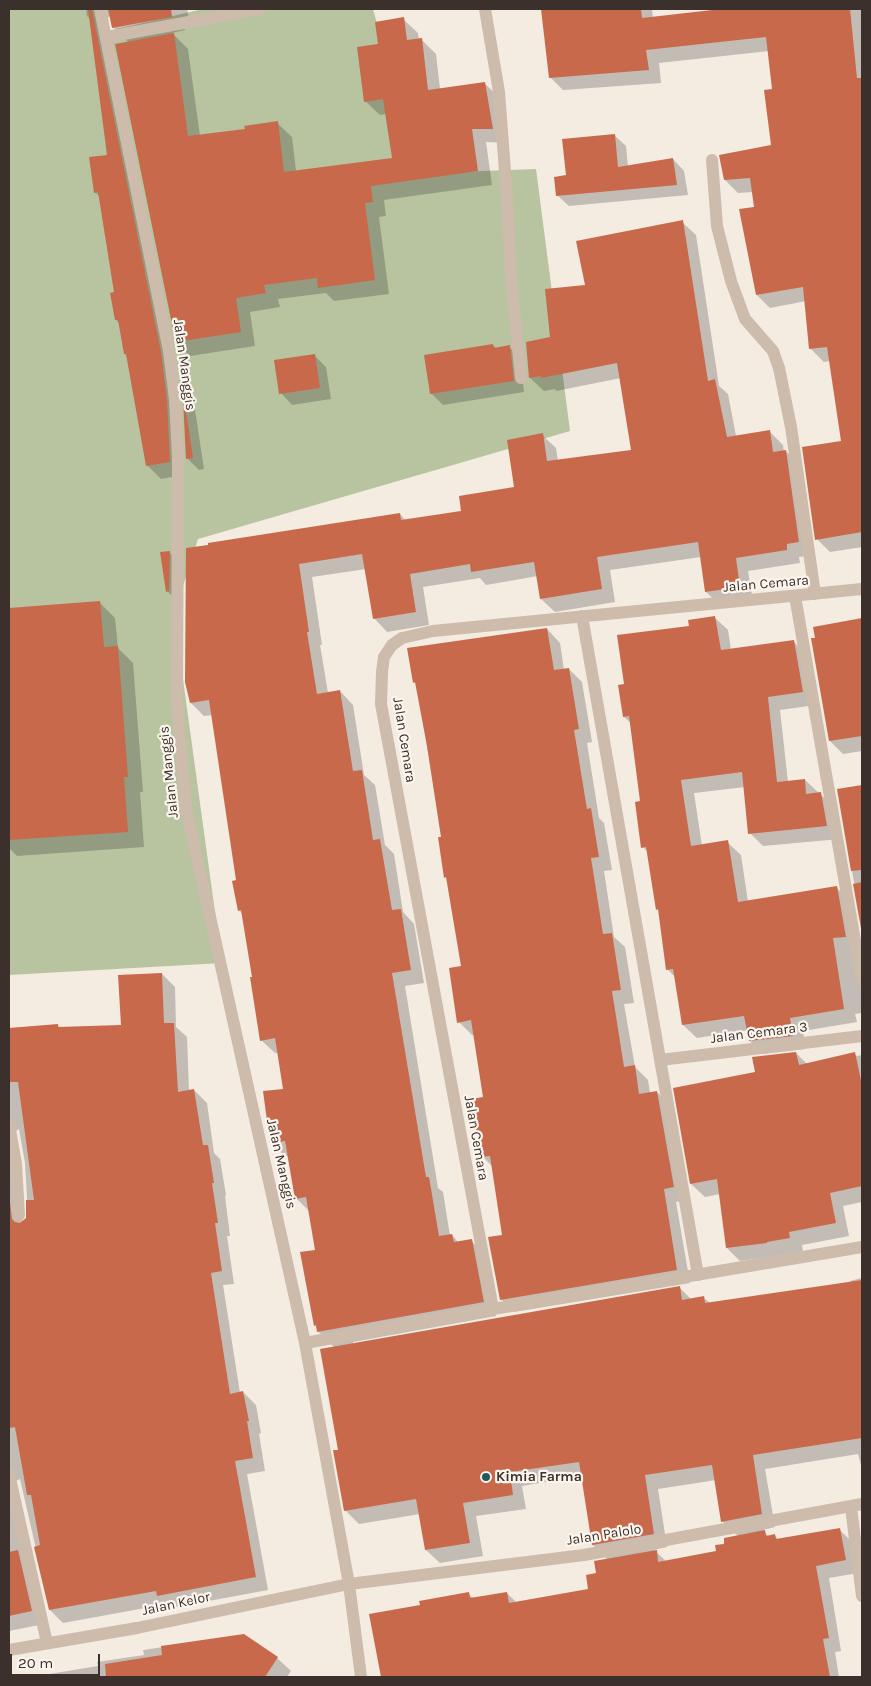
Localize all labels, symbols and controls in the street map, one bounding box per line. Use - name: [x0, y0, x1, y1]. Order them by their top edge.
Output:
- street label: Jalan Manggis: [169, 318, 199, 412]
- street label: Jalan Cemara: [722, 572, 810, 596]
- street label: Jalan Cemara: [389, 696, 419, 784]
- street label: Jalan Manggis: [156, 725, 182, 819]
- street label: Jalan Cemara 3: [709, 1019, 809, 1047]
- street label: Jalan Cemara: [460, 1094, 492, 1182]
- street label: Jalan Manggis: [262, 1117, 300, 1211]
- place label: Kimia Farma: [496, 1469, 582, 1485]
- marker: Kimia Farma: [480, 1471, 492, 1483]
- street label: Jalan Palolo: [565, 1521, 643, 1549]
- street label: Jalan Kelor: [140, 1589, 212, 1619]
- scale bar: [12, 1644, 102, 1676]
- text: 20 m: [18, 1654, 53, 1672]

